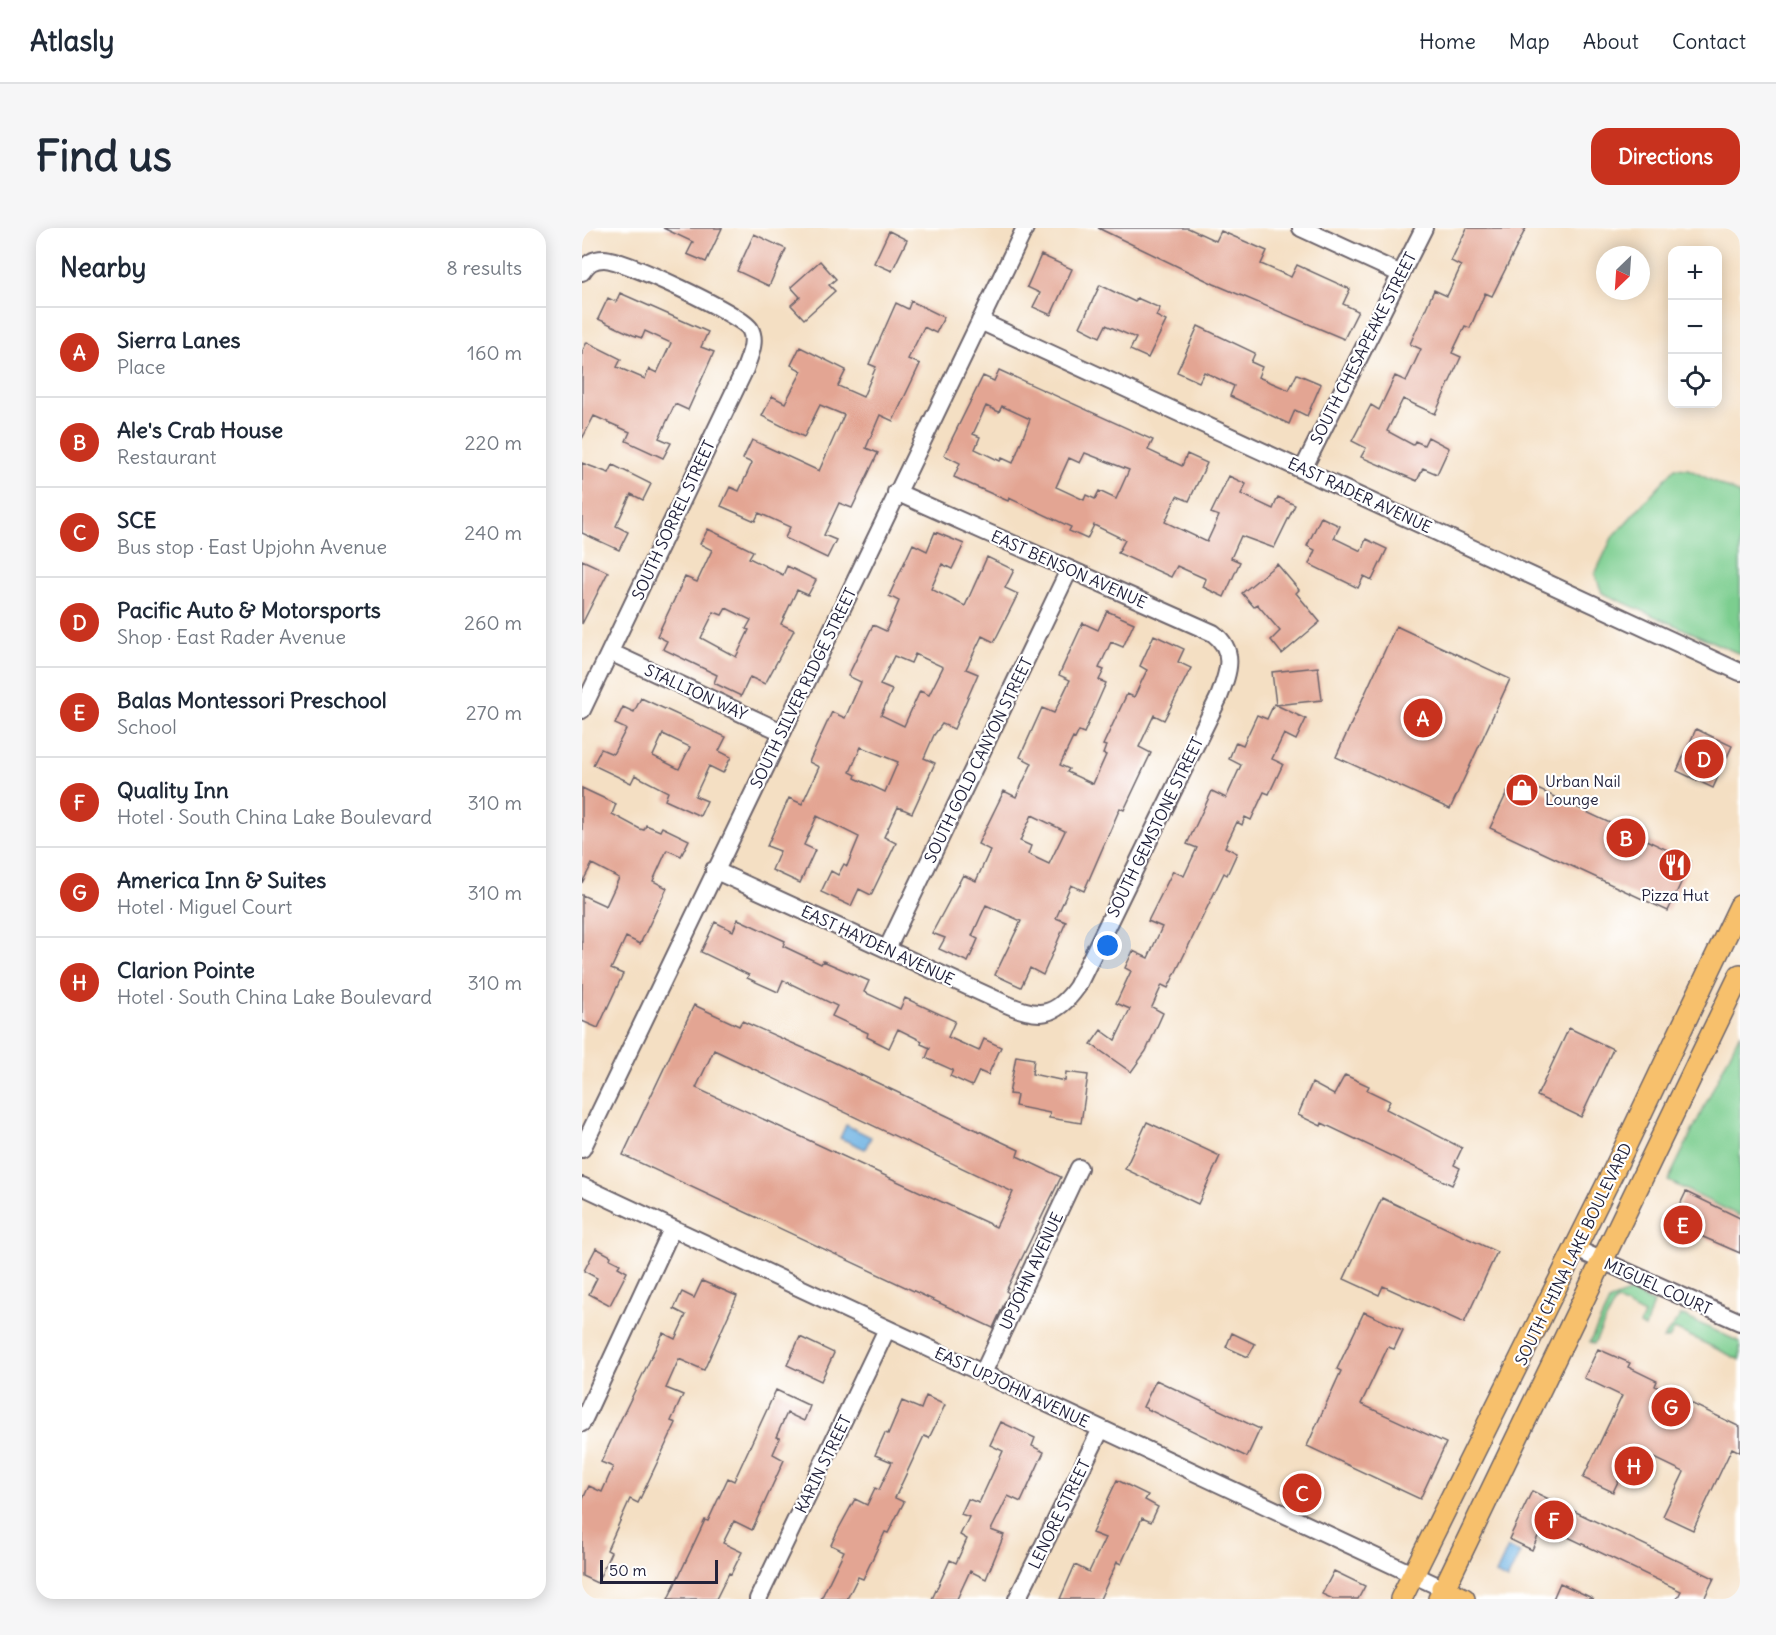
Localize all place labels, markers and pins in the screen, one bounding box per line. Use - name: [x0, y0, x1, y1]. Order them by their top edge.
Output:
- pin: A: [1404, 696, 1442, 740]
- pin: D: [1684, 736, 1724, 782]
- place label: Urban Nail Lounge: [1545, 771, 1621, 809]
- shop icon: Urban Nail Lounge: [1504, 772, 1540, 808]
- pin: B: [1606, 816, 1646, 860]
- restaurant icon: Pizza Hut: [1657, 847, 1693, 883]
- place label: Pizza Hut: [1641, 885, 1709, 905]
- pin: E: [1664, 1202, 1702, 1248]
- pin: G: [1652, 1384, 1690, 1430]
- pin: H: [1614, 1444, 1654, 1488]
- pin: C: [1282, 1470, 1322, 1516]
- pin: F: [1534, 1498, 1574, 1542]

